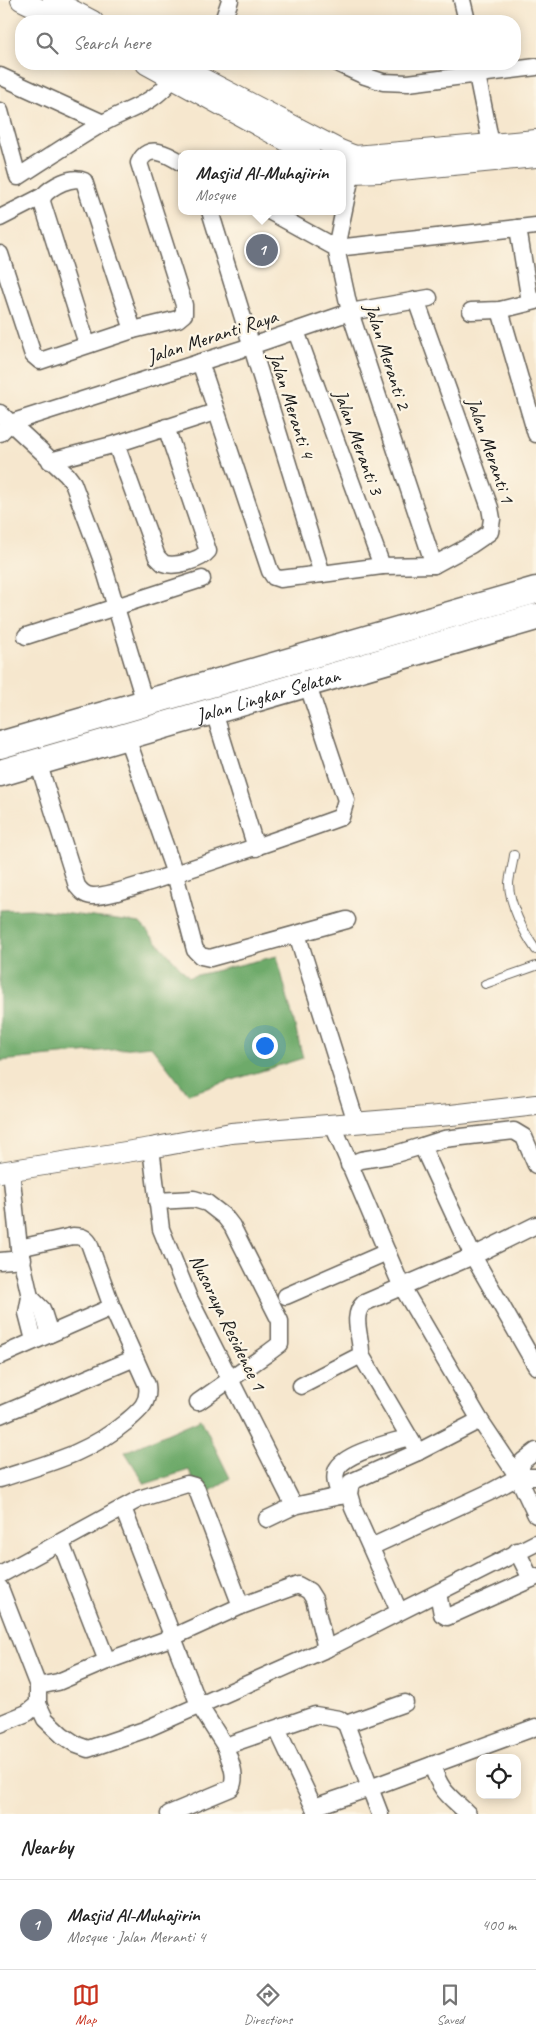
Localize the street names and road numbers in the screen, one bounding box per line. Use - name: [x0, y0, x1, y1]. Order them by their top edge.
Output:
- street label: Jalan Meranti 2: [358, 299, 417, 414]
- street label: Jalan Meranti Raya: [143, 303, 282, 370]
- street label: Jalan Meranti 4: [262, 348, 321, 463]
- street label: Jalan Meranti 3: [328, 385, 390, 500]
- street label: Jalan Meranti 1: [460, 393, 521, 507]
- street label: Jalan Lingkar Selatan: [192, 662, 344, 729]
- street label: Nusaraya Residence 1: [184, 1250, 272, 1395]

